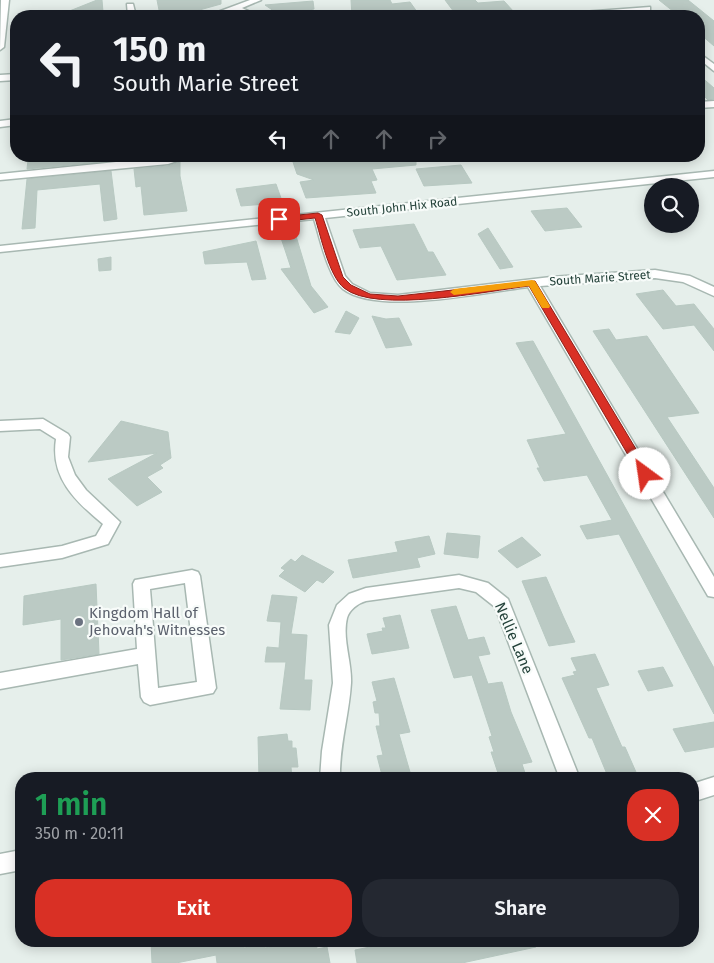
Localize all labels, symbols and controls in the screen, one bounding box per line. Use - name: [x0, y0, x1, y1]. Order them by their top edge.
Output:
- text: 150 m: [113, 28, 206, 70]
- icon: left: [30, 30, 95, 95]
- text: South Marie Street: [113, 70, 299, 97]
- icon: left: [264, 125, 292, 153]
- icon: ahead: [317, 125, 345, 153]
- icon: ahead: [370, 125, 398, 153]
- icon: right: [423, 125, 451, 153]
- map controls: [644, 178, 699, 233]
- button: search: [644, 178, 699, 233]
- street label: South John Hix Road: [346, 194, 458, 220]
- pin: [258, 198, 300, 240]
- icon: arrive: [265, 205, 293, 233]
- street label: South Marie Street: [549, 267, 652, 289]
- position arrow: [618, 447, 670, 499]
- street label: Nellie Lane: [491, 599, 537, 677]
- place label: Kingdom Hall of Jehovah's Witnesses: [89, 604, 225, 639]
- marker: Kingdom Hall of Jehovah's Witnesses: [73, 616, 85, 628]
- text: 1 min: [35, 787, 107, 823]
- button: close: [627, 789, 679, 841]
- text: 350 m · 20:11: [35, 824, 124, 843]
- button: Exit: [35, 879, 352, 937]
- button: Share: [362, 879, 679, 937]

